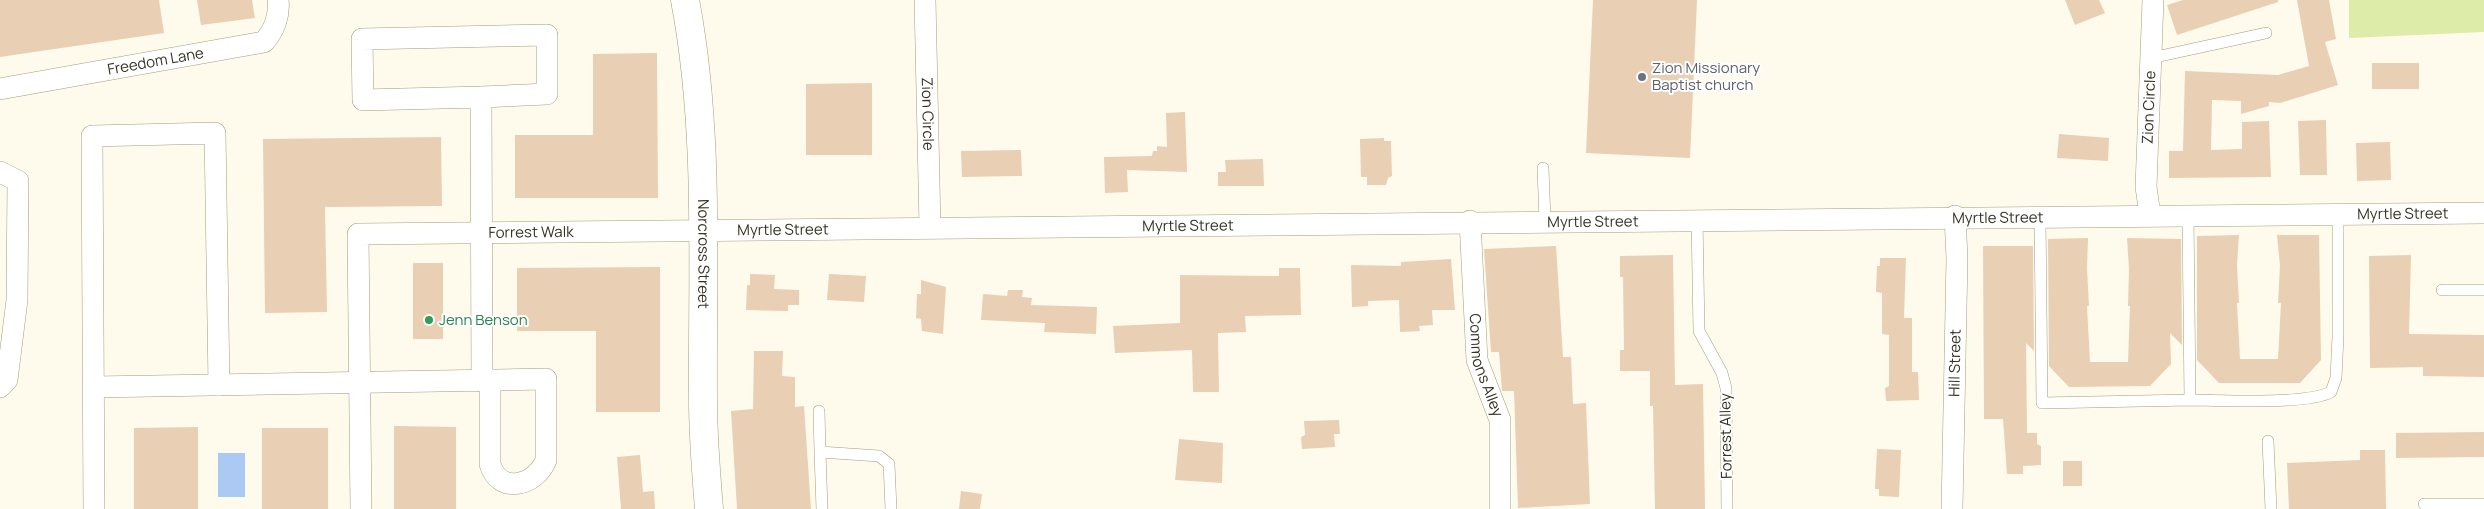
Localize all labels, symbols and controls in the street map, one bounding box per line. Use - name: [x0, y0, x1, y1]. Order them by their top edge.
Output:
- street label: Freedom Lane: [106, 42, 206, 80]
- place label: Zion Missionary Baptist church: [1652, 57, 1760, 95]
- street label: Zion Circle: [2137, 70, 2160, 144]
- marker: Zion Missionary Baptist church: [1636, 71, 1648, 83]
- street label: Zion Circle: [917, 77, 939, 151]
- street label: Norcross Street: [693, 199, 714, 309]
- street label: Myrtle Street: [2357, 202, 2449, 224]
- street label: Myrtle Street: [1952, 206, 2044, 228]
- street label: Myrtle Street: [1547, 210, 1639, 232]
- street label: Myrtle Street: [1142, 214, 1234, 236]
- street label: Myrtle Street: [737, 218, 829, 240]
- street label: Forrest Walk: [488, 221, 574, 243]
- place label: Jenn Benson: [439, 309, 528, 330]
- street label: Commons Alley: [1465, 313, 1509, 420]
- marker: Jenn Benson: [423, 314, 435, 326]
- street label: Hill Street: [1943, 329, 1966, 397]
- street label: Forrest Alley: [1714, 393, 1737, 479]

